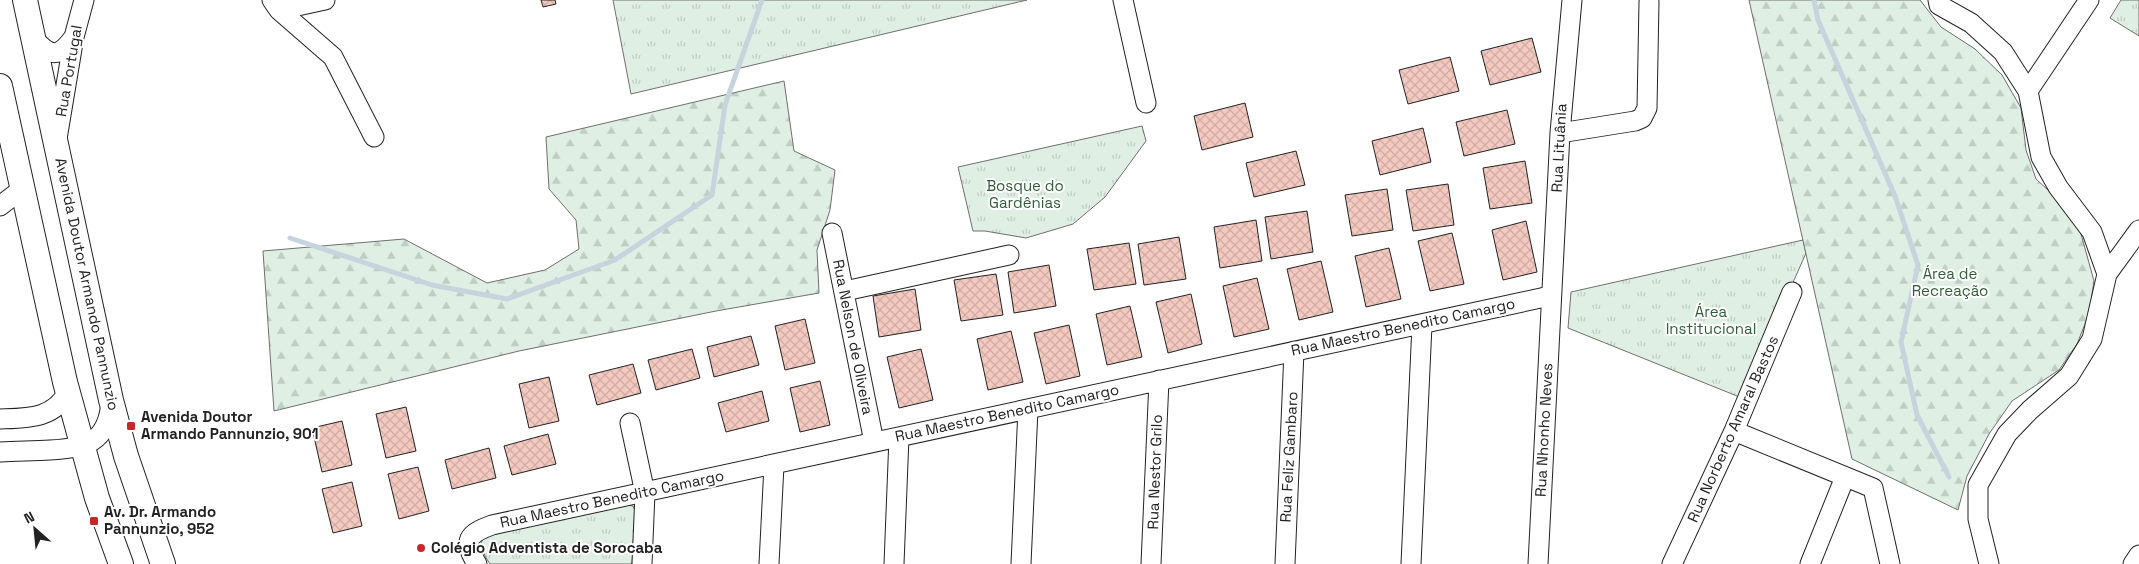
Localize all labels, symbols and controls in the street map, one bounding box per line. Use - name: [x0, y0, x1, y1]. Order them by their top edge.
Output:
- street label: Rua Portugal: [51, 24, 86, 118]
- street label: Rua Lituânia: [1547, 103, 1570, 193]
- street label: Avenida Doutor Armando Pannunzio: [51, 156, 124, 412]
- park label: Bosque do Gardênias: [986, 176, 1064, 212]
- street label: Rua Nelson de Oliveira: [829, 258, 878, 417]
- park label: Área de Recreação: [1912, 264, 1988, 300]
- street label: Rua Maestro Benedito Camargo: [1289, 293, 1517, 360]
- park label: Área Institucional: [1666, 302, 1756, 338]
- street label: Rua Norberto Amaral Bastos: [1683, 332, 1782, 525]
- street label: Rua Nhonho Neves: [1531, 362, 1557, 497]
- street label: Rua Maestro Benedito Camargo: [893, 379, 1121, 446]
- street label: Rua Feliz Gambaro: [1276, 391, 1301, 523]
- place label: Avenida Doutor Armando Pannunzio, 901: [141, 407, 319, 443]
- street label: Rua Nestor Grilo: [1143, 414, 1166, 530]
- marker: Avenida Doutor Armando Pannunzio, 901: [125, 420, 137, 432]
- street label: Rua Maestro Benedito Camargo: [498, 465, 726, 532]
- place label: Av. Dr. Armando Pannunzio, 952: [104, 502, 216, 538]
- north arrow: [10, 504, 60, 554]
- text: N: [21, 507, 37, 528]
- marker: Av. Dr. Armando Pannunzio, 952: [88, 515, 100, 527]
- place label: Colégio Adventista de Sorocaba: [431, 538, 663, 557]
- marker: Colégio Adventista de Sorocaba: [415, 542, 427, 554]

